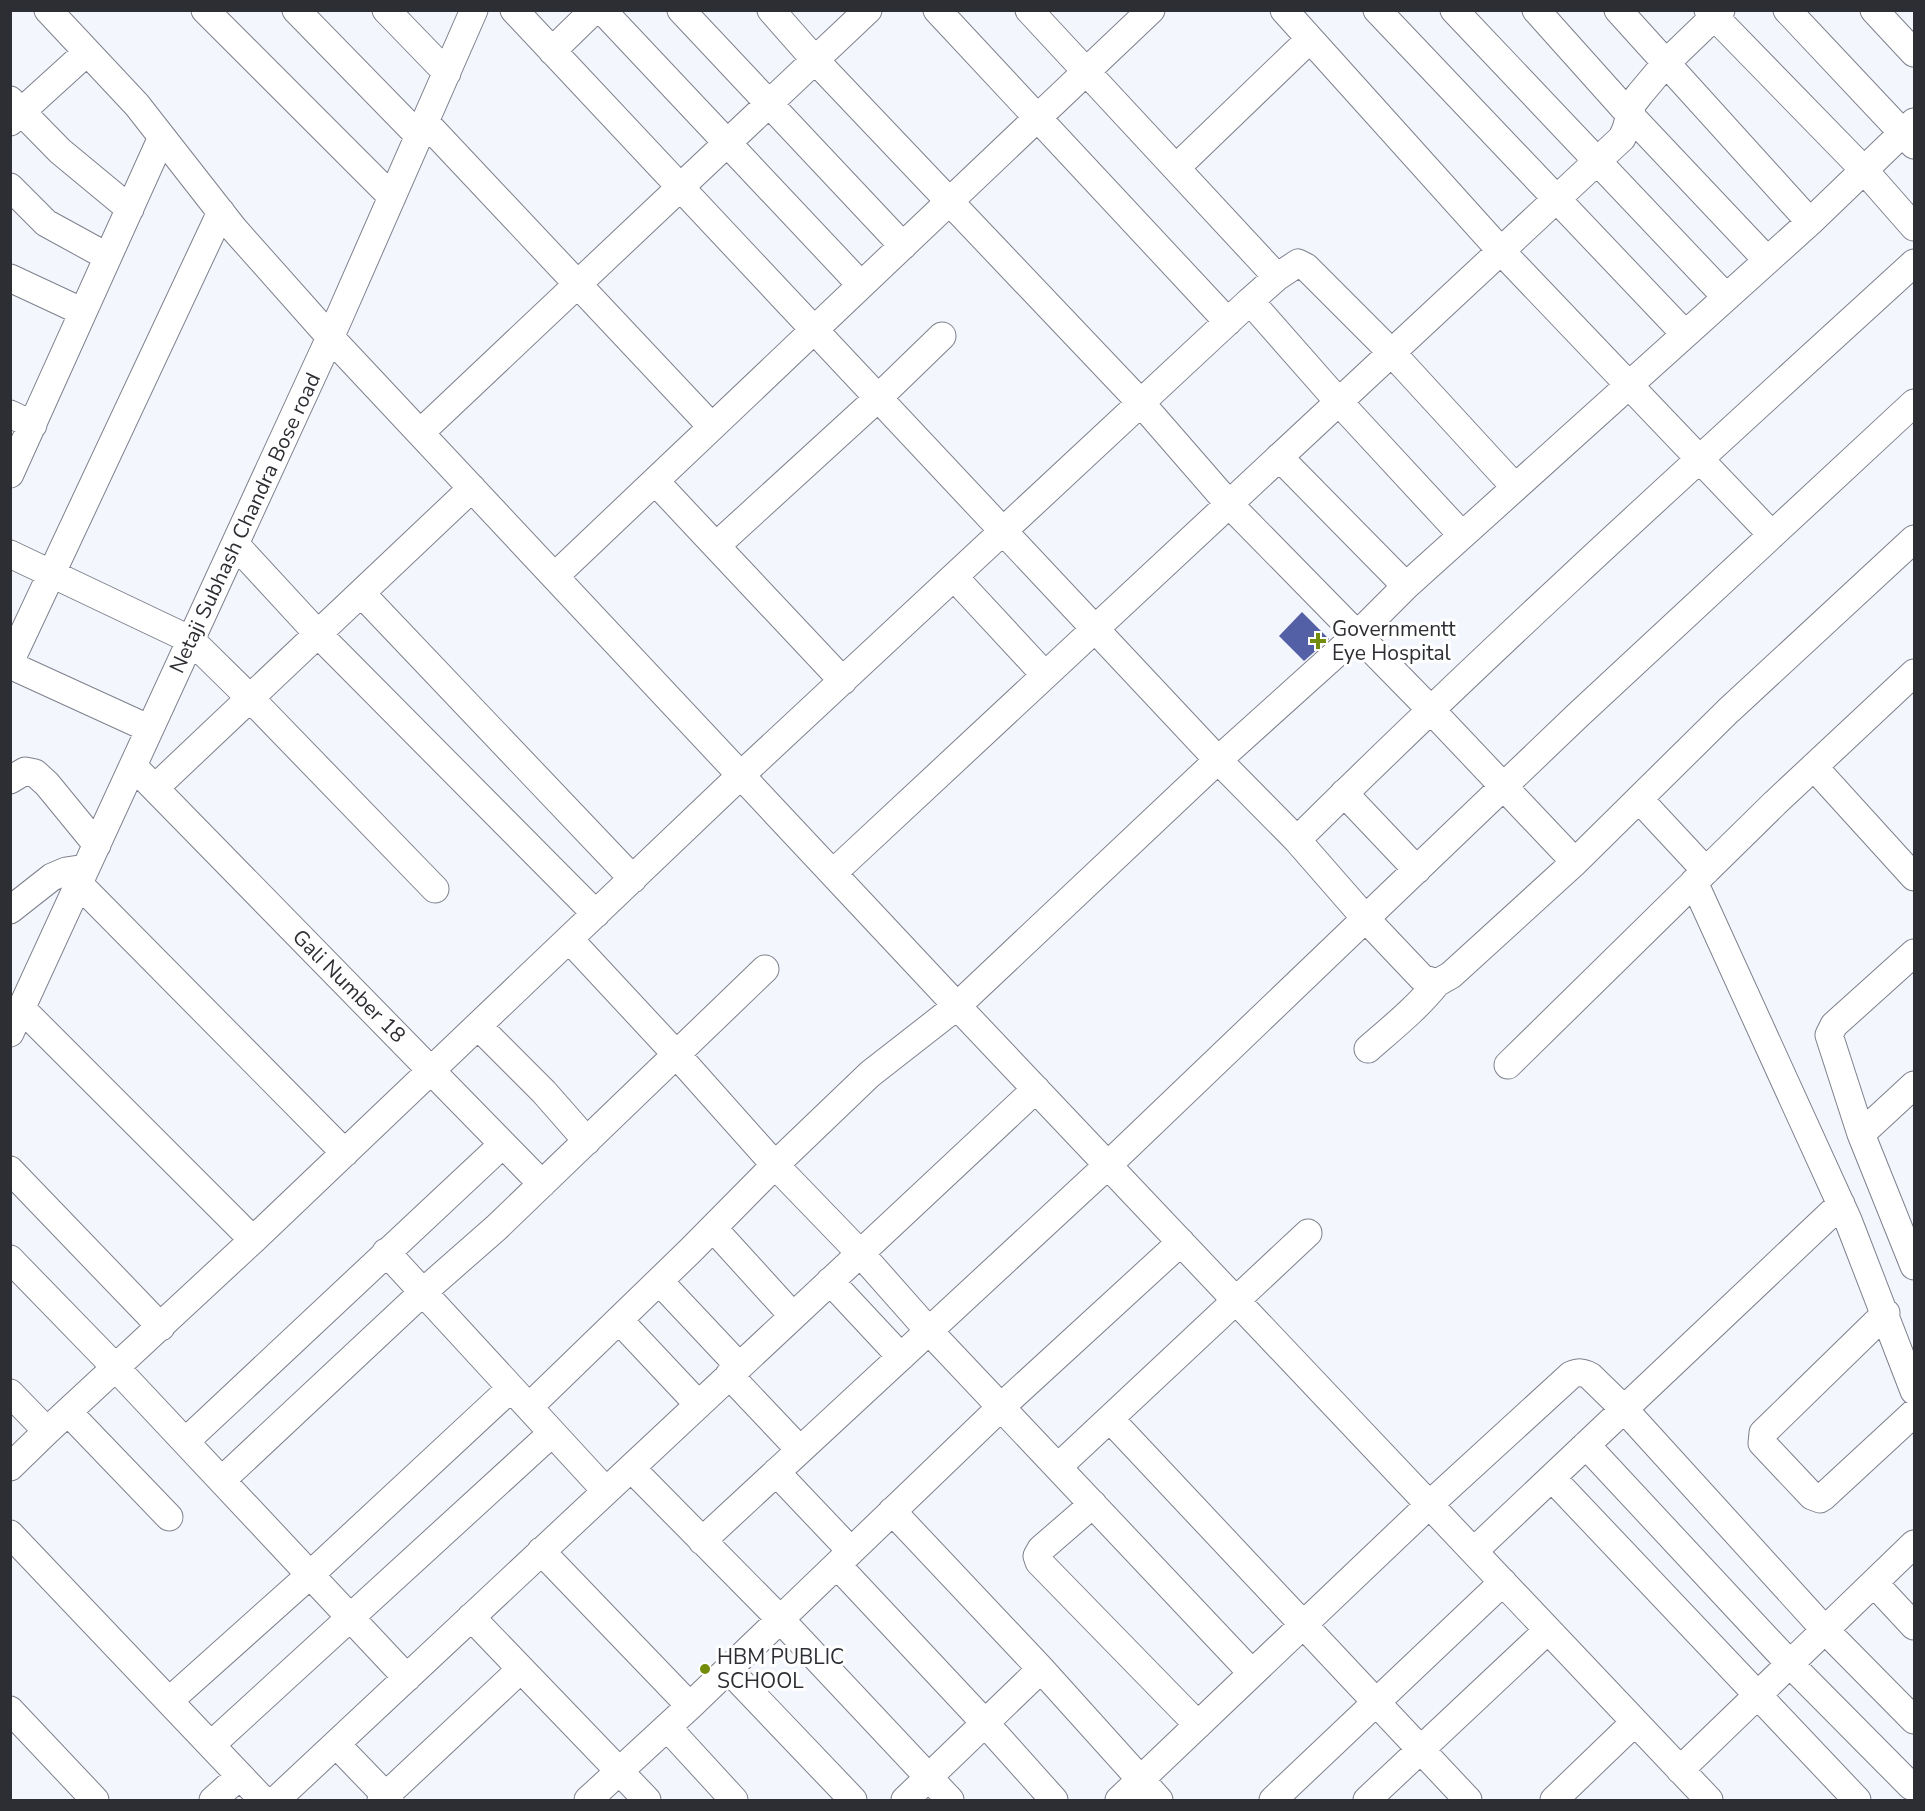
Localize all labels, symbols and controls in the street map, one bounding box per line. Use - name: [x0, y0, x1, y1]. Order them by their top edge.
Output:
- street label: Netaji Subhash Chandra Bose road: [163, 368, 327, 678]
- place label: Governmentt Eye Hospital: [1332, 615, 1456, 667]
- marker: Governmentt Eye Hospital: [1309, 632, 1327, 650]
- street label: Gali Number 18: [286, 923, 412, 1049]
- place label: HBM PUBLIC SCHOOL: [717, 1643, 844, 1695]
- marker: HBM PUBLIC SCHOOL: [698, 1662, 712, 1676]

